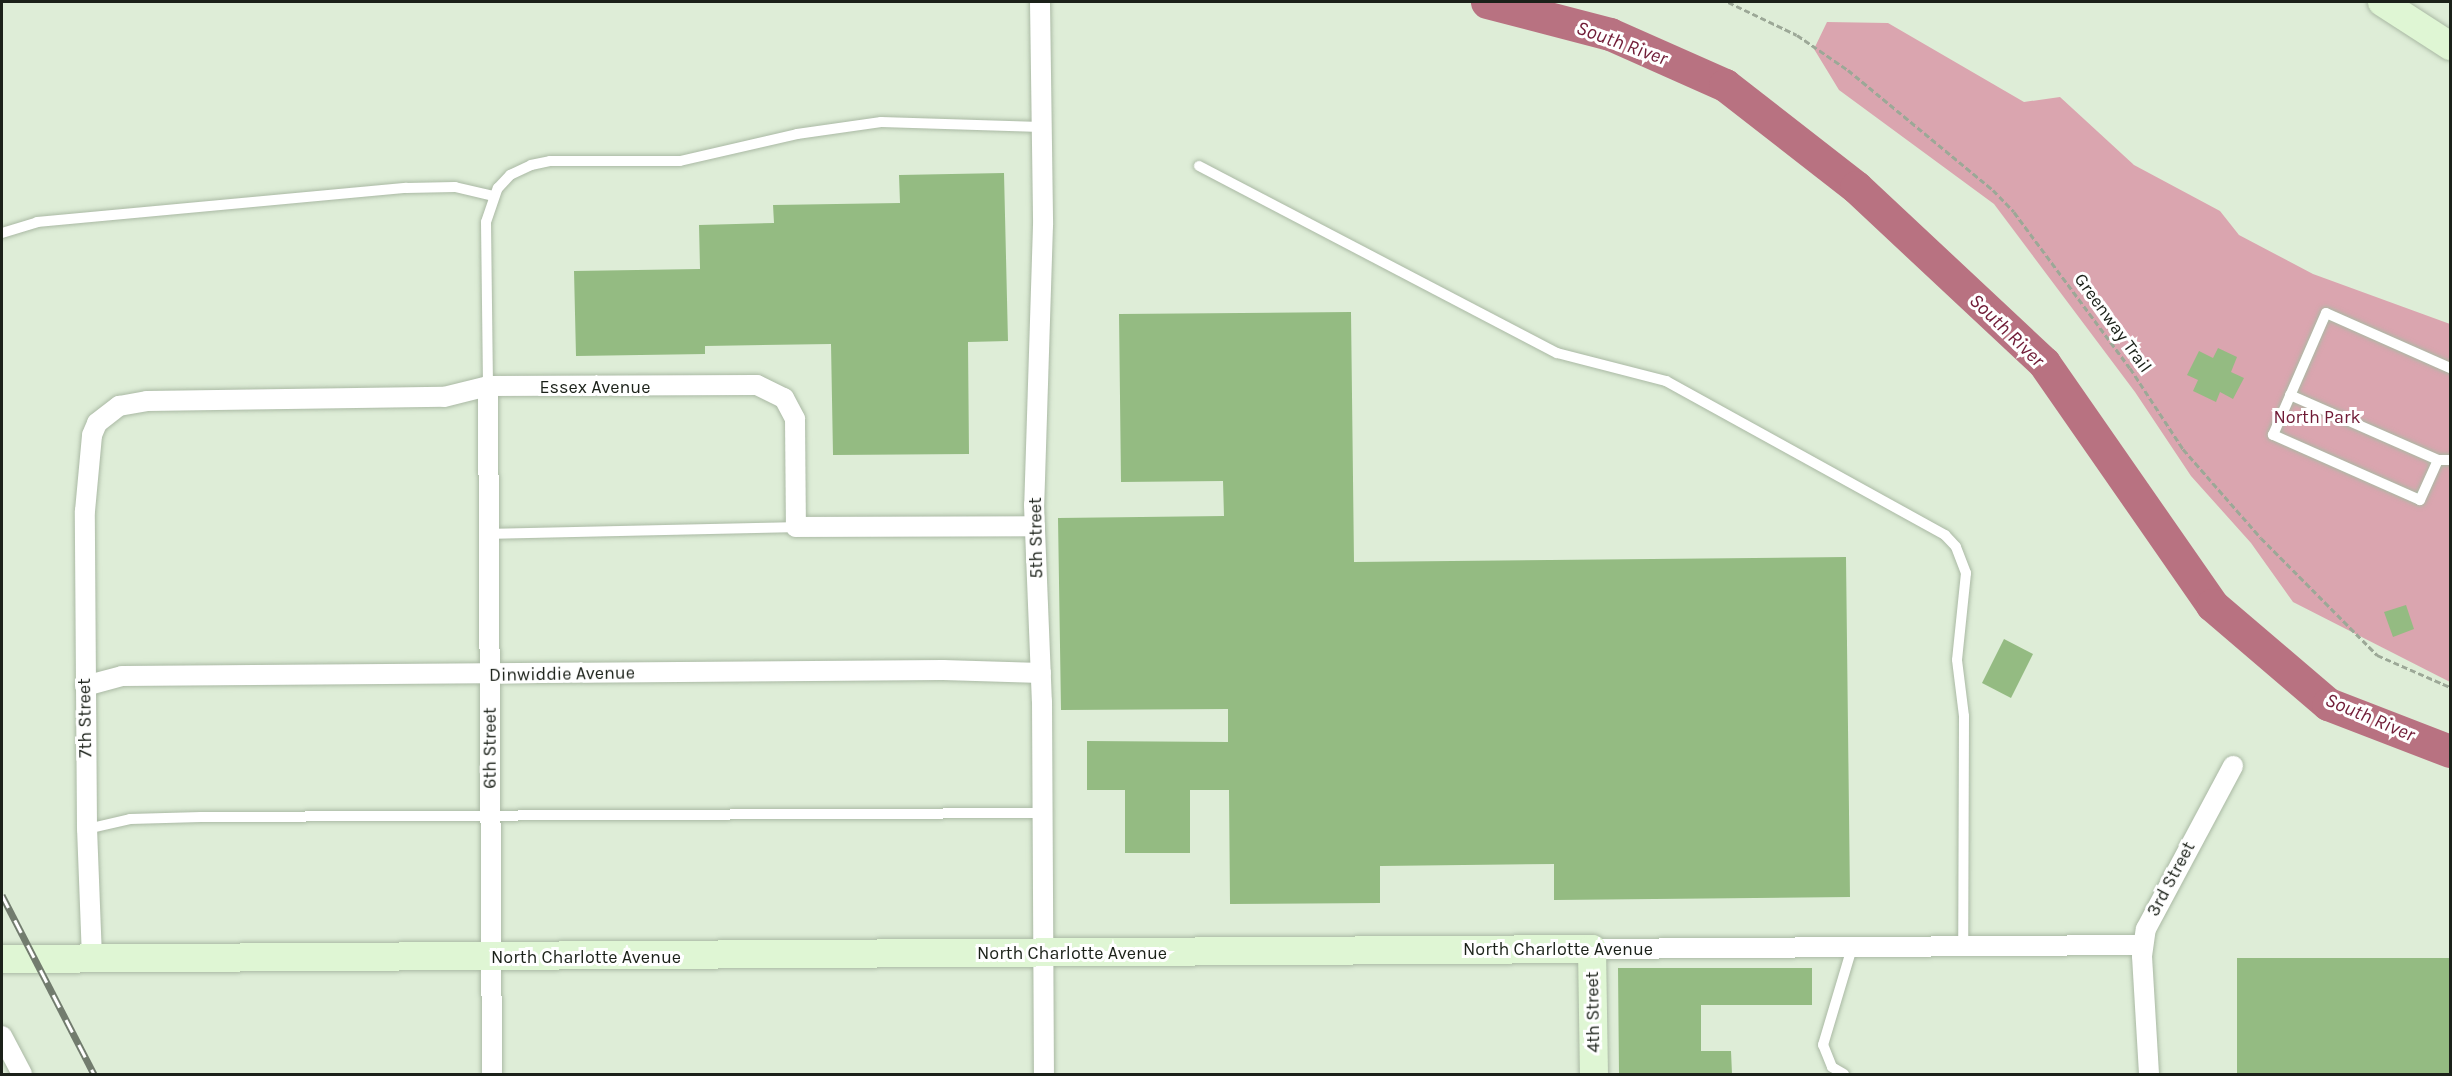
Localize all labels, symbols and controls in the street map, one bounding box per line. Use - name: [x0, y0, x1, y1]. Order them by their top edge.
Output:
- water label: South River: [1573, 15, 1671, 71]
- street label: Greenway Trail: [2070, 269, 2156, 377]
- water label: South River: [1964, 288, 2050, 372]
- street label: Essex Avenue: [540, 376, 650, 398]
- park label: North Park: [2273, 406, 2361, 428]
- street label: 5th Street: [1024, 497, 1048, 579]
- street label: Dinwiddie Avenue: [489, 662, 635, 686]
- street label: 7th Street: [74, 678, 96, 758]
- water label: South River: [2322, 687, 2418, 747]
- street label: 6th Street: [479, 707, 501, 789]
- street label: 3rd Street: [2142, 838, 2200, 920]
- street label: North Charlotte Avenue: [1463, 938, 1653, 960]
- street label: North Charlotte Avenue: [977, 942, 1167, 964]
- street label: North Charlotte Avenue: [491, 946, 681, 968]
- street label: 4th Street: [1581, 971, 1605, 1053]

